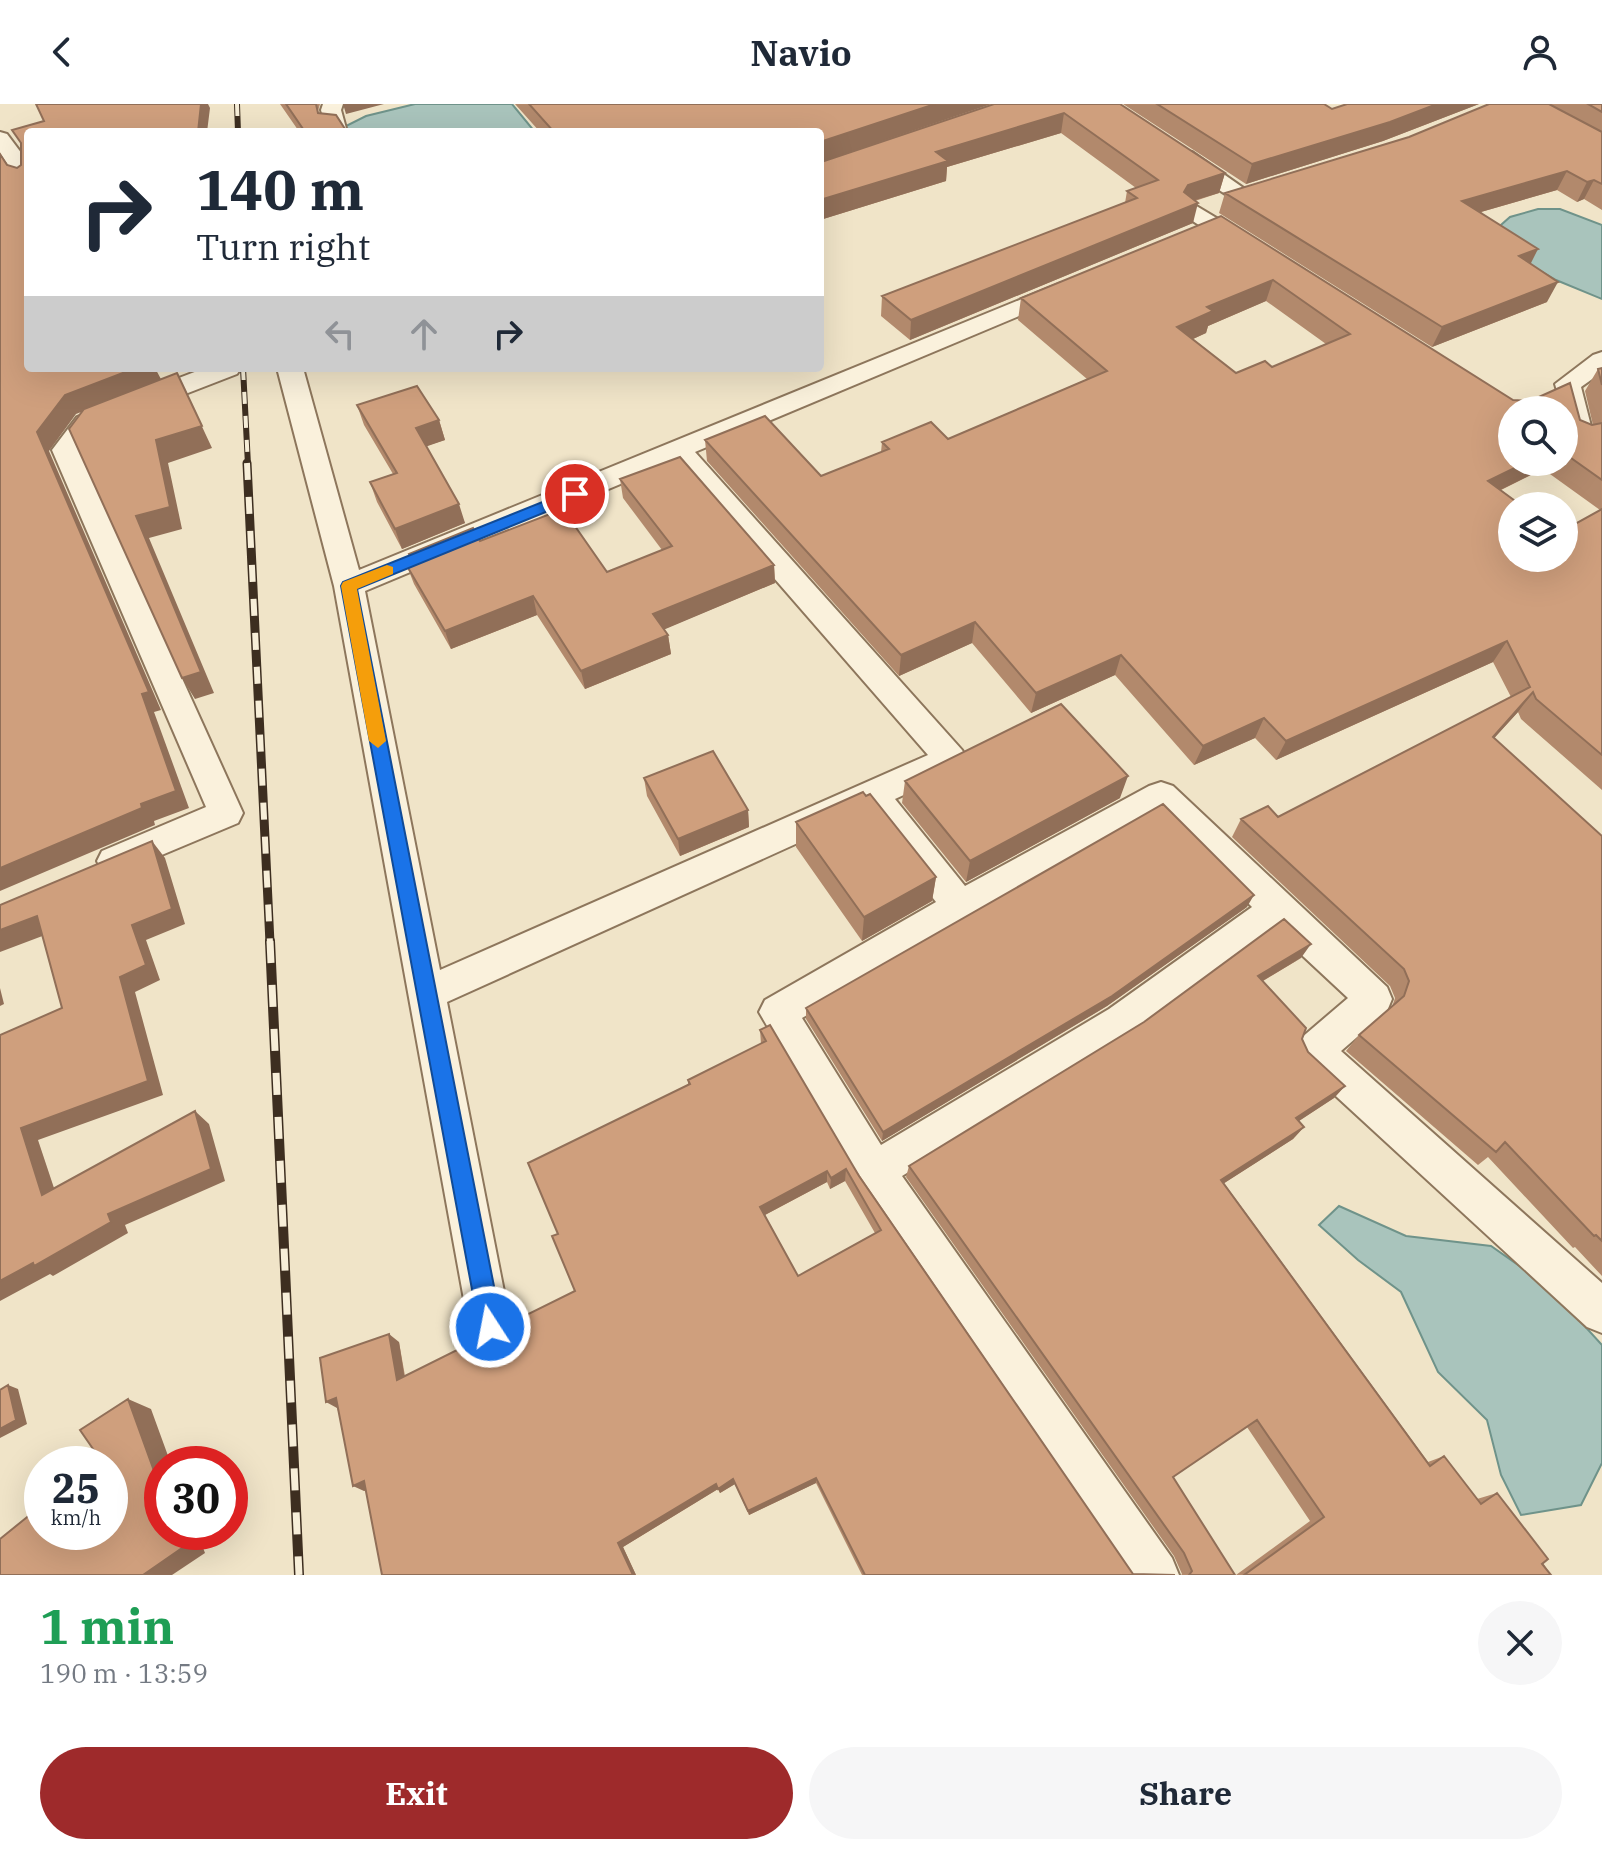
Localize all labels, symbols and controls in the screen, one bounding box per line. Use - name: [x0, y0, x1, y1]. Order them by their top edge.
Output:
- text: Navio: [750, 29, 852, 76]
- icon: back: [40, 30, 84, 74]
- icon: person: [1518, 30, 1562, 74]
- text: 140 m: [196, 153, 364, 225]
- icon: right: [64, 160, 168, 264]
- text: Turn right: [196, 223, 370, 270]
- icon: left: [318, 312, 362, 356]
- icon: ahead: [402, 312, 446, 356]
- icon: right: [486, 312, 530, 356]
- map controls: [1498, 396, 1578, 572]
- button: search: [1498, 396, 1578, 476]
- pin: [541, 460, 609, 528]
- icon: arrive: [553, 472, 597, 516]
- button: layers: [1498, 492, 1578, 572]
- position arrow: [448, 1285, 532, 1369]
- speed limit sign: 30: [144, 1446, 248, 1550]
- text: 25: [52, 1462, 100, 1514]
- text: km/h: [51, 1504, 101, 1531]
- text: 1 min: [40, 1595, 174, 1657]
- button: close: [1478, 1601, 1562, 1685]
- text: 190 m · 13:59: [40, 1656, 208, 1690]
- button: Exit: [40, 1747, 793, 1839]
- button: Share: [809, 1747, 1562, 1839]

